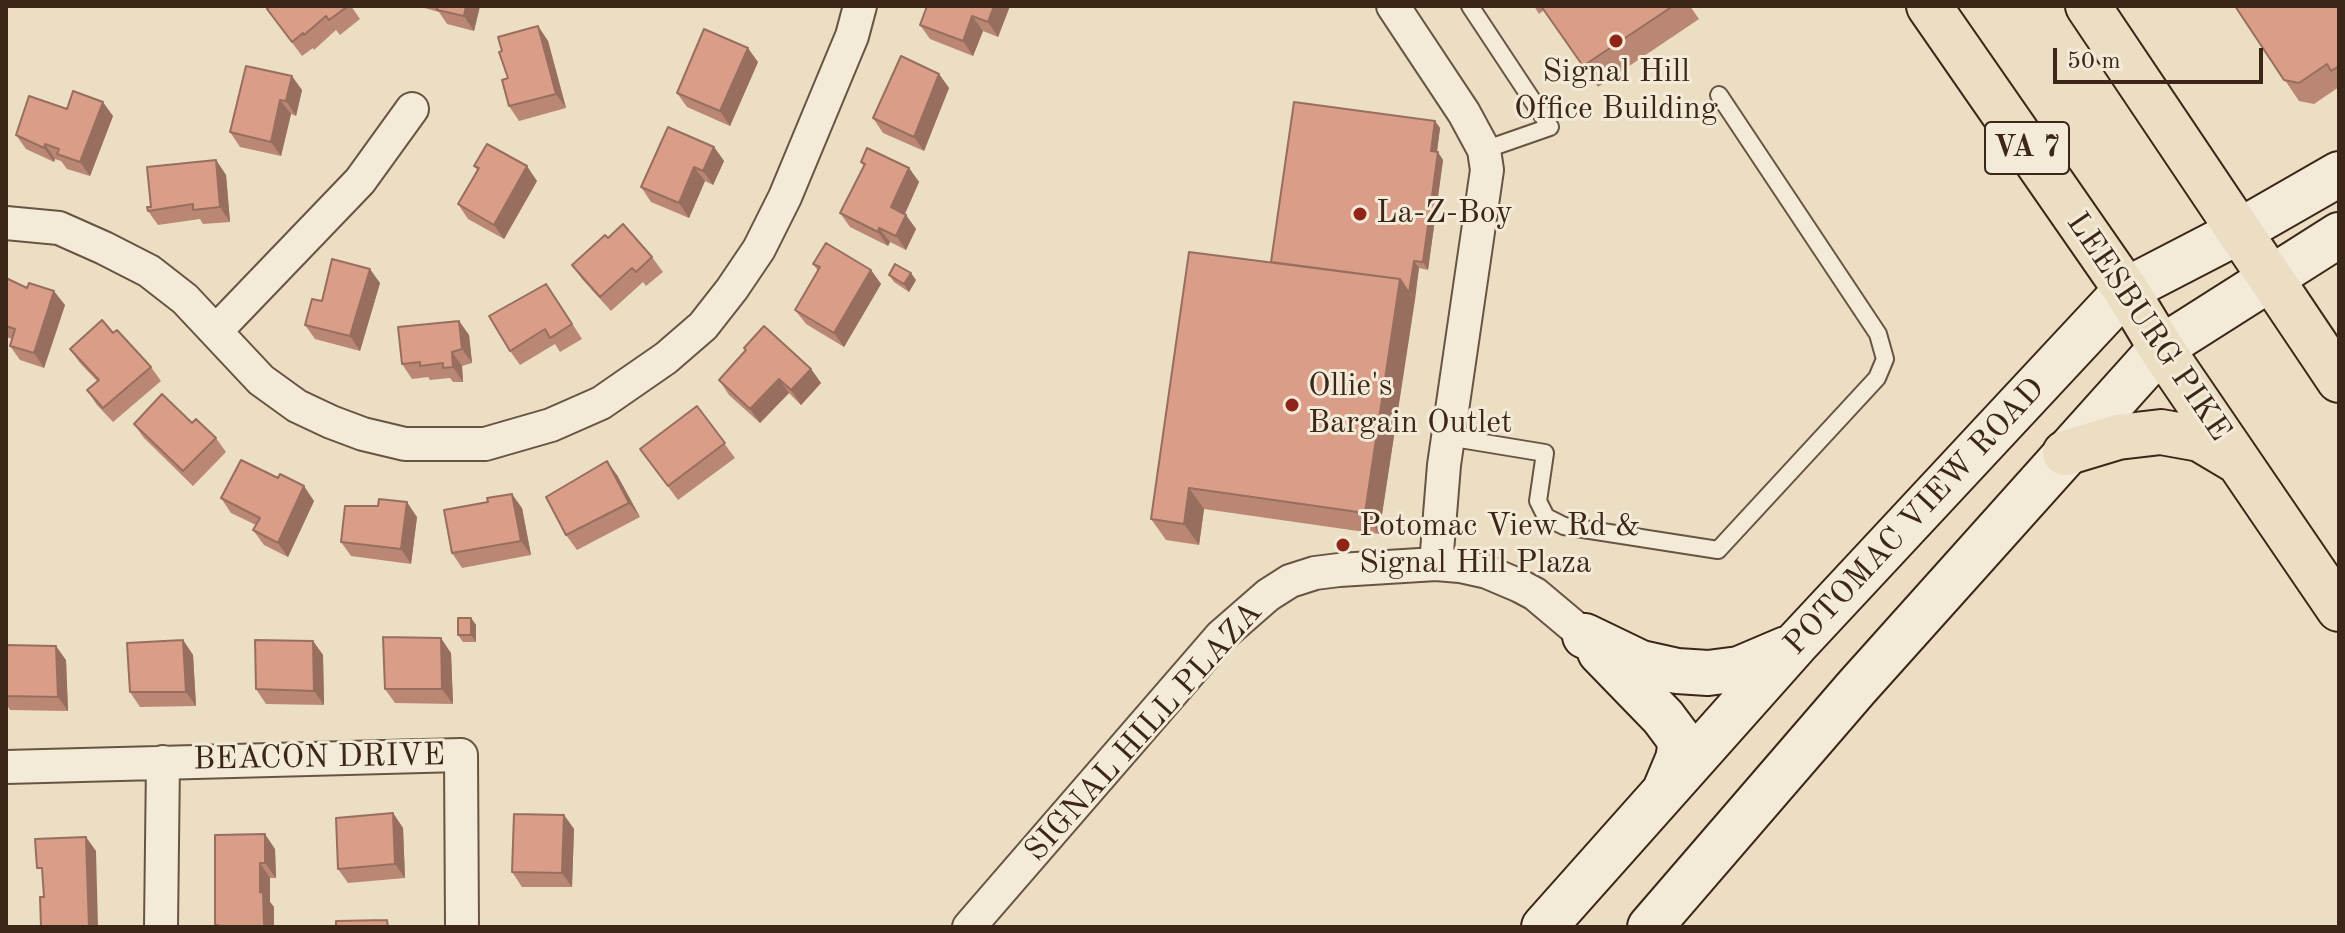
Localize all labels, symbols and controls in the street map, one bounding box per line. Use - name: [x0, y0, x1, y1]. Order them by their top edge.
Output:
- marker: Signal Hill Office Building: [1607, 32, 1625, 50]
- scale bar: [2057, 32, 2267, 82]
- text: 50 m: [2067, 50, 2121, 74]
- place label: Signal Hill Office Building: [1514, 54, 1718, 129]
- road number: VA 7: [1985, 122, 2069, 174]
- place label: La-Z-Boy: [1376, 195, 1513, 233]
- marker: La-Z-Boy: [1351, 205, 1369, 223]
- street label: LEESBURG PIKE: [2057, 205, 2239, 449]
- place label: Ollie's Bargain Outlet: [1308, 368, 1512, 443]
- street label: POTOMAC VIEW ROAD: [1777, 370, 2053, 664]
- marker: Ollie's Bargain Outlet: [1283, 396, 1301, 414]
- place label: Potomac View Rd & Signal Hill Plaza: [1359, 508, 1640, 583]
- marker: Potomac View Rd & Signal Hill Plaza: [1334, 536, 1352, 554]
- street label: SIGNAL HILL PLAZA: [1017, 594, 1271, 870]
- street label: BEACON DRIVE: [193, 737, 445, 779]

